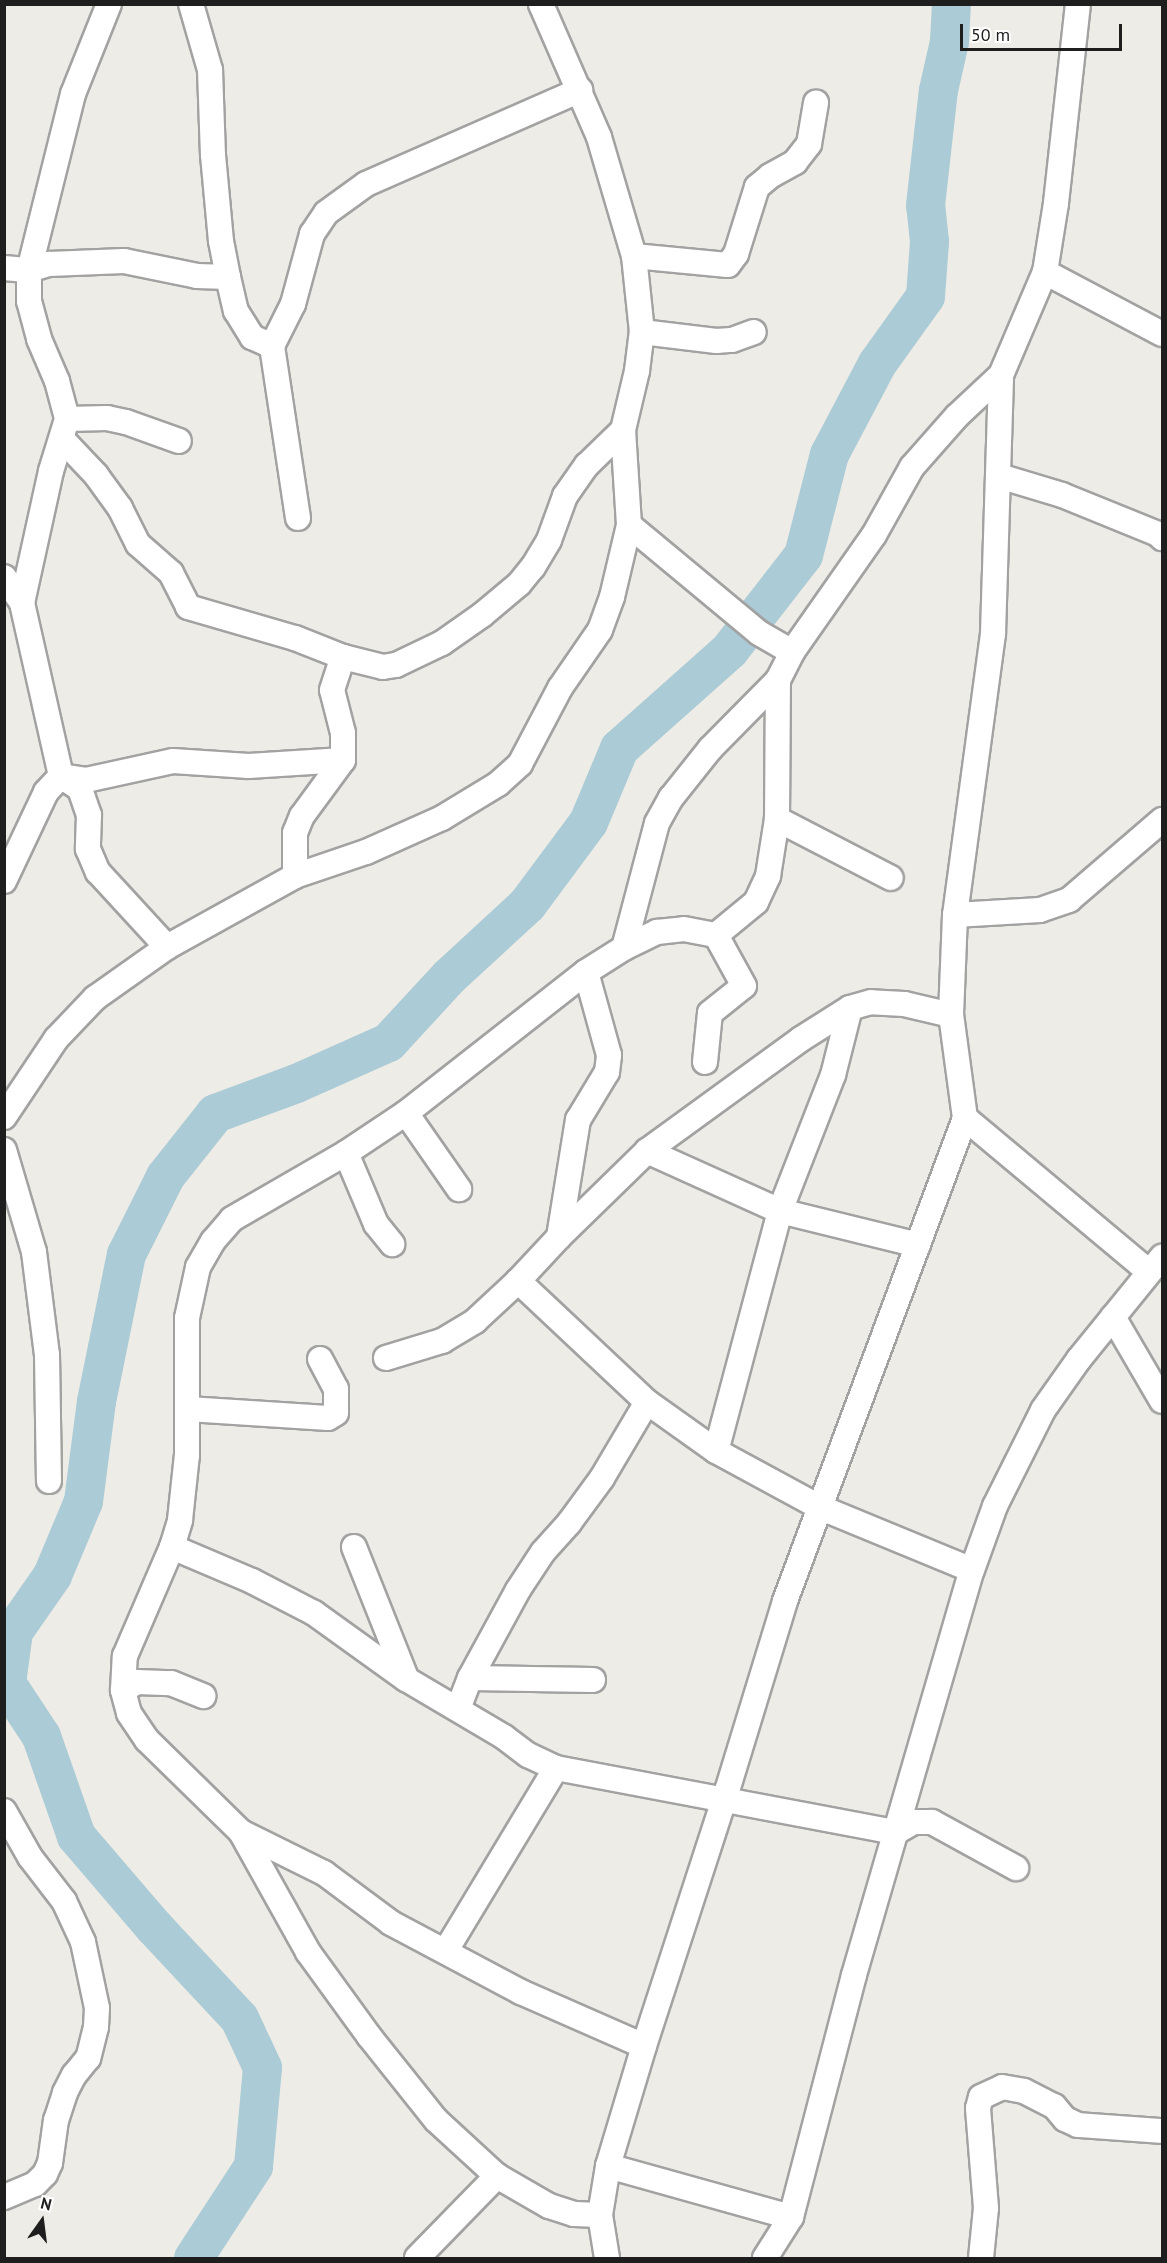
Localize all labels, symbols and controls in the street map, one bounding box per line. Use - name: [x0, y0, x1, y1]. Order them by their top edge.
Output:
- scale bar: [963, 12, 1125, 50]
- text: 50 m: [971, 23, 1010, 46]
- north arrow: [12, 2191, 72, 2251]
- text: N: [39, 2193, 54, 2215]

